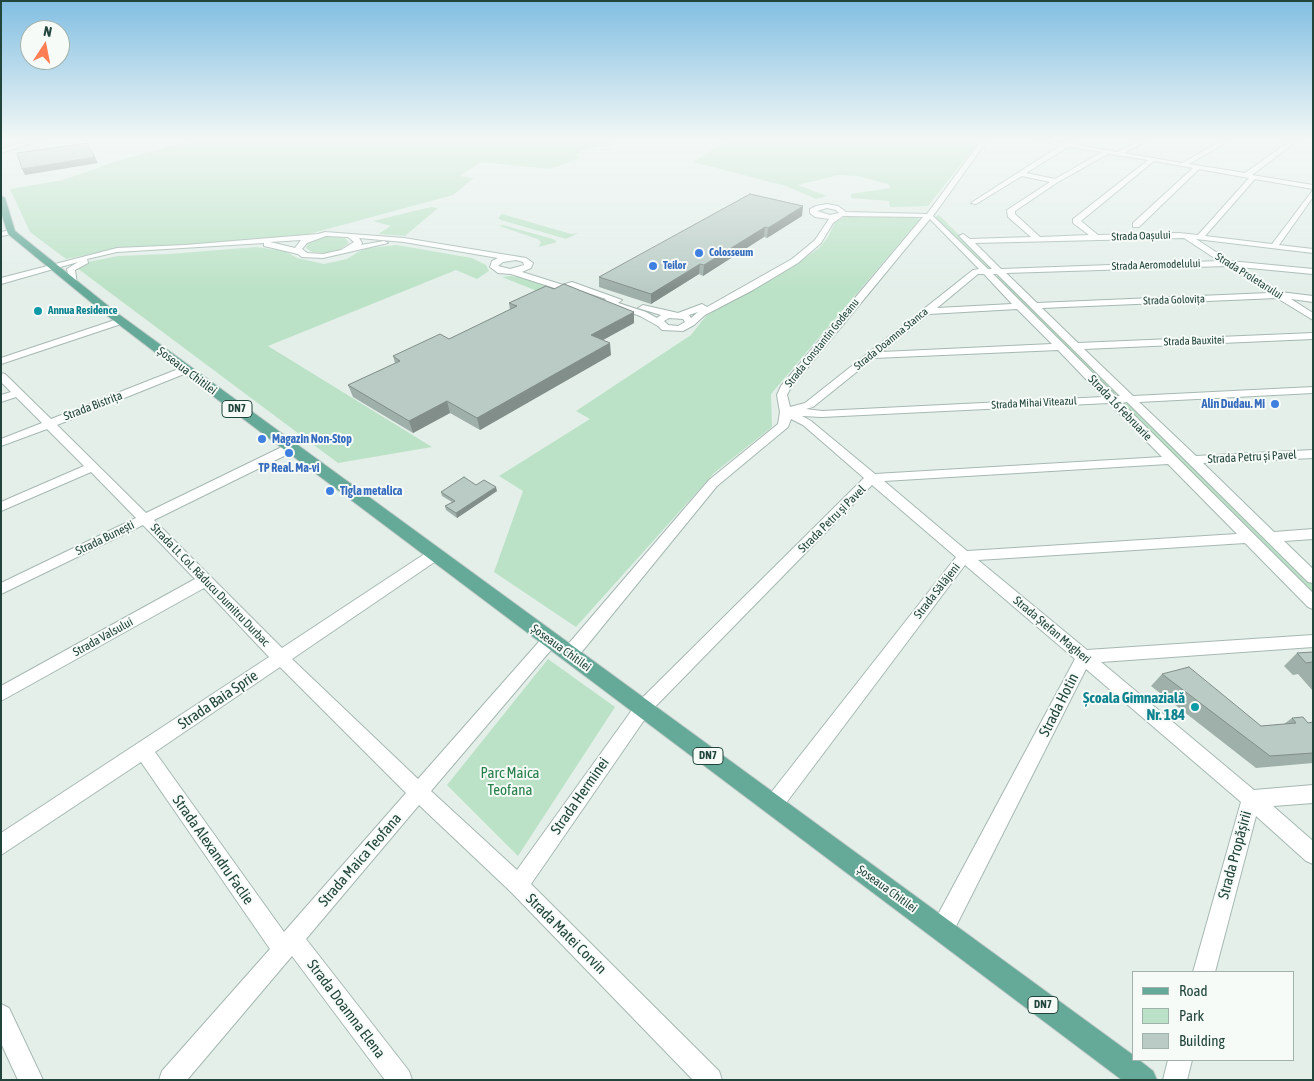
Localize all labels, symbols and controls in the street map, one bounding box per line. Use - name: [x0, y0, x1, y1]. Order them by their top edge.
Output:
- north arrow: [20, 20, 70, 70]
- text: N: [42, 23, 53, 40]
- street label: Strada Oașului: [1111, 228, 1171, 244]
- place label: Colosseum: [709, 246, 753, 260]
- marker: Colosseum: [693, 247, 705, 259]
- street label: Strada Proletarului: [1213, 250, 1285, 302]
- street label: Strada Aeromodelului: [1111, 257, 1201, 273]
- place label: Teilor: [663, 259, 686, 273]
- marker: Teilor: [647, 260, 659, 272]
- street label: Strada Golovița: [1143, 292, 1205, 308]
- street label: Strada Constantin Godeanu: [782, 296, 862, 390]
- place label: Annua Residence: [48, 304, 118, 318]
- marker: Annua Residence: [32, 305, 44, 317]
- street label: Strada Doamna Stanca: [851, 305, 931, 373]
- street label: Strada Bauxitei: [1163, 333, 1225, 349]
- street label: Șoseaua Chitilei: [155, 344, 219, 398]
- street label: Strada 16 Februarie: [1085, 372, 1155, 444]
- street label: Strada Bistrița: [62, 388, 124, 424]
- street label: Strada Mihai Viteazul: [991, 394, 1077, 412]
- place label: Alin Dudau. Mi: [1202, 397, 1265, 411]
- marker: Alin Dudau. Mi: [1269, 398, 1281, 410]
- road number: DN7: [222, 400, 252, 418]
- place label: Magazin Non-Stop: [272, 432, 352, 446]
- marker: Magazin Non-Stop: [256, 433, 268, 445]
- marker: TP Real. Ma-vi: [283, 447, 295, 459]
- street label: Strada Petru și Pavel: [1207, 447, 1297, 467]
- place label: TP Real. Ma-vi: [258, 461, 320, 475]
- street label: Strada Petru și Pavel: [795, 482, 869, 556]
- place label: Tigla metalica: [340, 484, 402, 498]
- marker: Tigla metalica: [324, 485, 336, 497]
- street label: Strada Bunești: [73, 518, 137, 558]
- street label: Strada Lt. Col. Răducu Dumitru Durbac: [147, 521, 273, 649]
- street label: Strada Sălăjeni: [911, 560, 963, 622]
- street label: Strada Ștefan Magheri: [1010, 593, 1094, 667]
- street label: Strada Valsului: [71, 615, 135, 659]
- street label: Șoseaua Chitilei: [528, 621, 594, 675]
- street label: Strada Baia Sprie: [175, 667, 261, 733]
- street label: Strada Hotin: [1035, 670, 1083, 740]
- place label: Școala Gimnazială Nr. 184: [1083, 689, 1185, 724]
- marker: Școala Gimnazială Nr. 184: [1189, 701, 1201, 713]
- road number: DN7: [693, 748, 723, 764]
- street label: Strada Herminei: [547, 754, 613, 838]
- park label: Parc Maica Teofana: [480, 764, 540, 799]
- street label: Strada Alexandru Faclie: [169, 792, 257, 908]
- street label: Strada Propășirii: [1215, 809, 1255, 901]
- street label: Strada Maica Teofana: [315, 810, 405, 910]
- street label: Șoseaua Chitilei: [854, 862, 920, 916]
- street label: Strada Matei Corvin: [522, 890, 610, 978]
- street label: Strada Doamna Elena: [303, 956, 389, 1062]
- legend: [1132, 971, 1294, 1061]
- text: Road: [1179, 982, 1208, 999]
- road number: DN7: [1028, 996, 1058, 1014]
- text: Park: [1179, 1007, 1204, 1024]
- text: Building: [1179, 1032, 1225, 1049]

